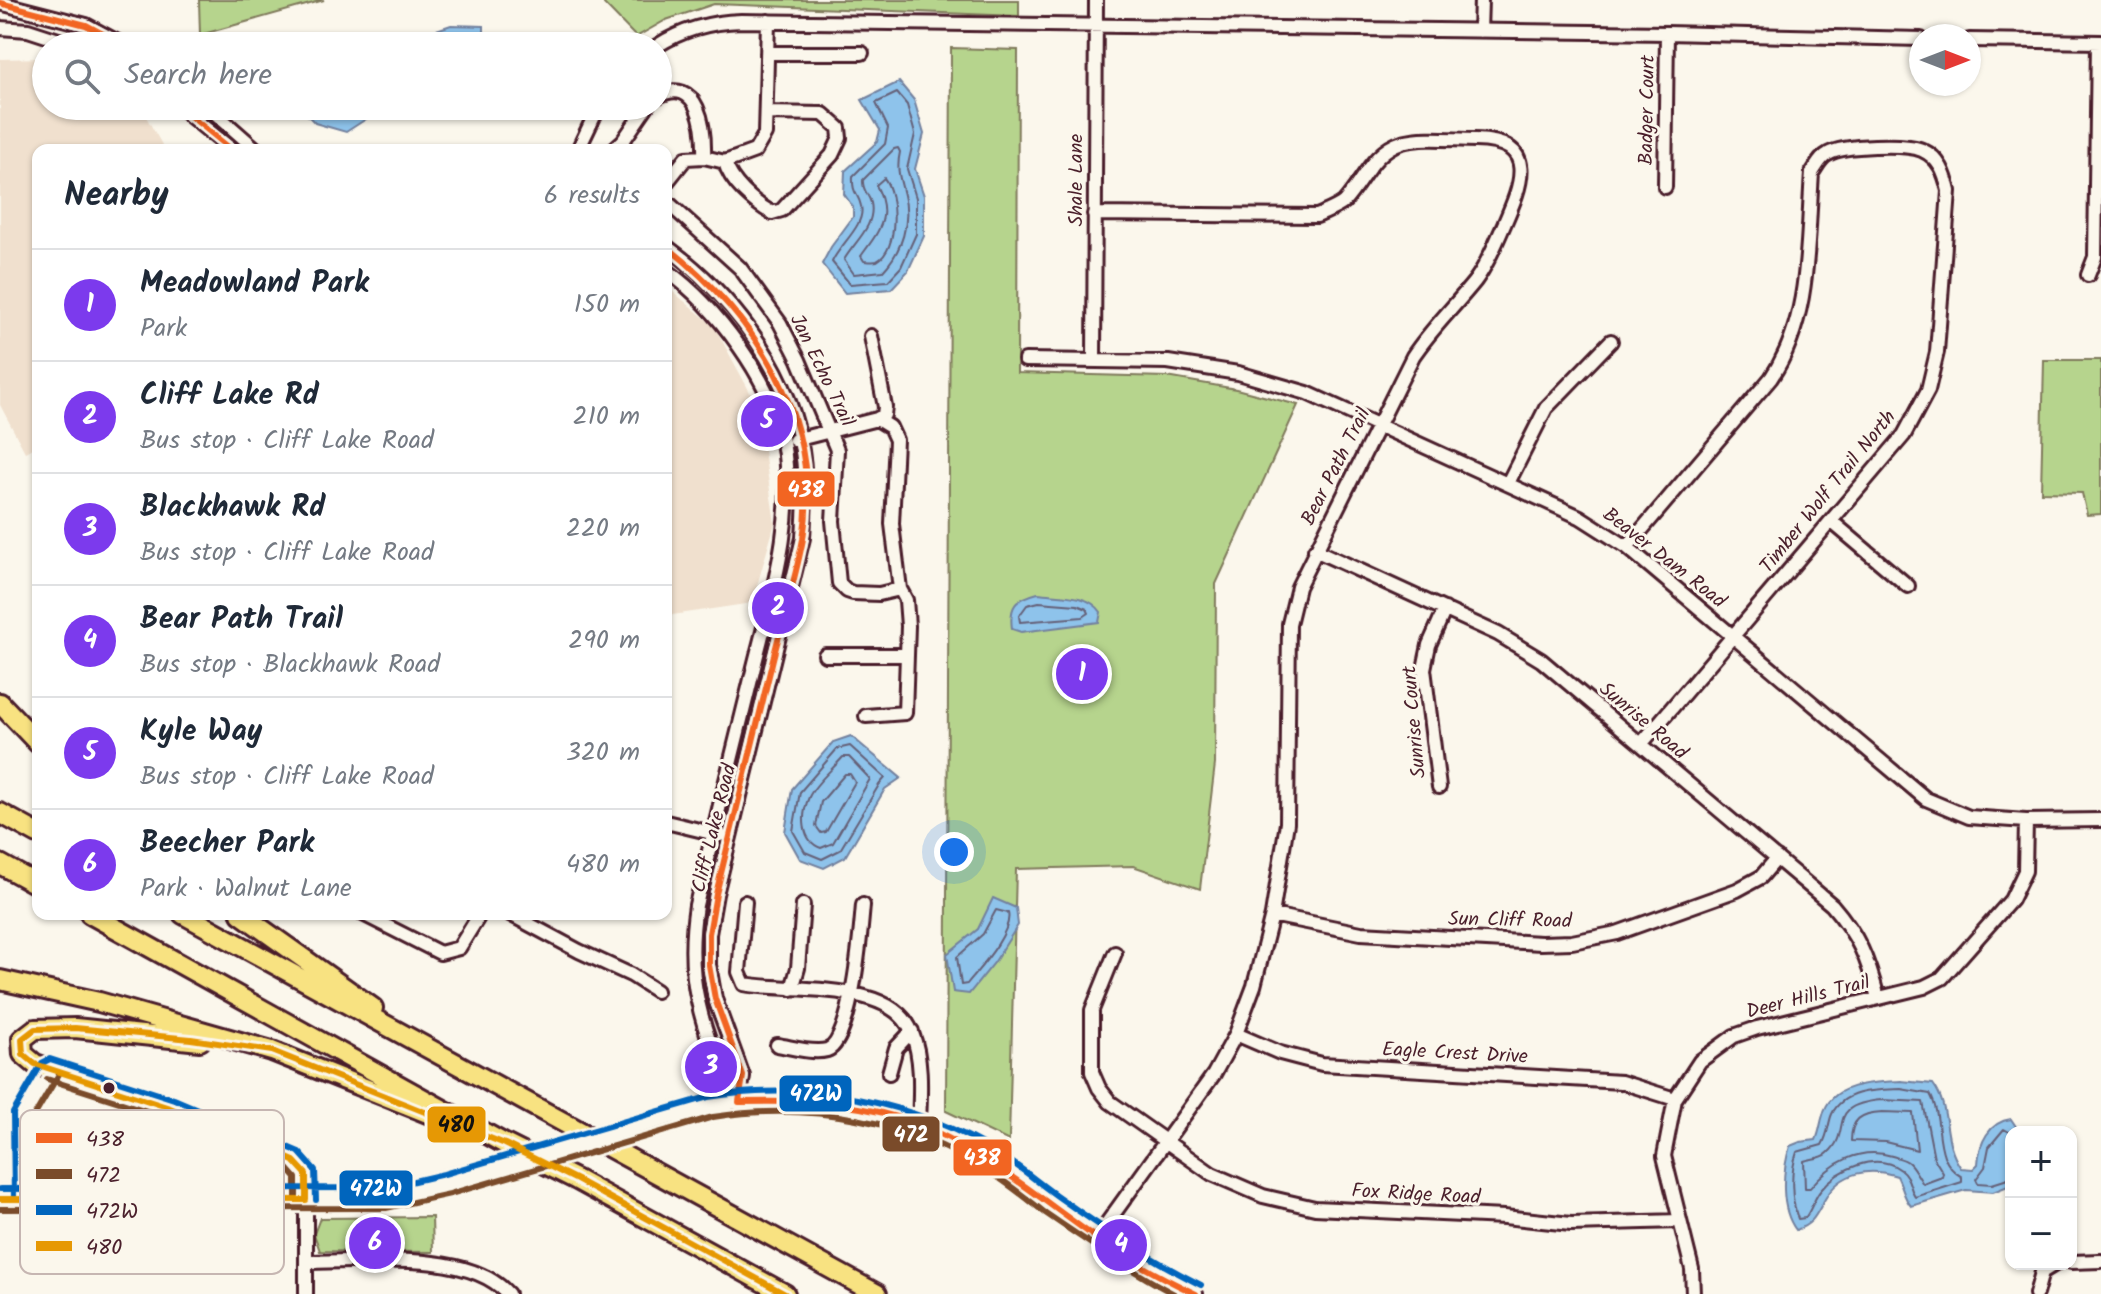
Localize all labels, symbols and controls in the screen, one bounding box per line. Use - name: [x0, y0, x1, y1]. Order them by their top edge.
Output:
- north arrow: [1909, 24, 1981, 96]
- search box: [32, 32, 672, 120]
- text: Search here: [124, 52, 272, 100]
- icon: search: [60, 54, 104, 98]
- street label: Badger Court: [1631, 54, 1665, 165]
- street label: Shale Lane: [1061, 134, 1093, 226]
- text: Nearby: [64, 169, 169, 223]
- text: 6 results: [544, 175, 640, 217]
- text: Meadowland Park: [140, 260, 369, 308]
- text: 1: [86, 284, 94, 326]
- text: 150 m: [574, 284, 640, 326]
- text: Park: [140, 308, 187, 350]
- street label: Jan Echo Trail: [780, 309, 862, 433]
- text: Cliff Lake Rd: [140, 372, 319, 420]
- pin: 5: [741, 391, 793, 451]
- text: 2: [82, 396, 98, 438]
- text: 210 m: [573, 396, 640, 438]
- street label: Bear Path Trail: [1293, 402, 1380, 532]
- street label: Timber Wolf Trail North: [1752, 403, 1905, 581]
- text: Bus stop · Cliff Lake Road: [140, 420, 434, 462]
- line badge: 438: [776, 470, 836, 508]
- text: 438: [787, 474, 826, 509]
- text: Blackhawk Rd: [140, 484, 326, 532]
- street label: Beaver Dam Road: [1595, 500, 1733, 618]
- text: 3: [83, 508, 97, 550]
- text: 220 m: [566, 508, 640, 550]
- text: Bus stop · Cliff Lake Road: [140, 532, 434, 574]
- pin: 2: [752, 578, 804, 638]
- text: Bear Path Trail: [140, 596, 343, 644]
- text: 4: [83, 620, 97, 662]
- text: 290 m: [568, 620, 640, 662]
- text: Bus stop · Blackhawk Road: [140, 644, 440, 686]
- pin: 1: [1056, 644, 1108, 704]
- street label: Sunrise Court: [1394, 664, 1436, 779]
- street label: Sunrise Road: [1591, 675, 1695, 769]
- text: Kyle Way: [140, 708, 262, 756]
- text: 5: [83, 732, 97, 774]
- text: 320 m: [566, 732, 640, 774]
- text: Bus stop · Cliff Lake Road: [140, 756, 434, 798]
- street label: Cliff Lake Road: [684, 760, 747, 896]
- text: Beecher Park: [140, 820, 314, 868]
- your location: [934, 832, 974, 872]
- text: 6: [83, 844, 97, 886]
- text: 480 m: [566, 844, 640, 886]
- text: Park · Walnut Lane: [140, 868, 352, 910]
- street label: Sun Cliff Road: [1448, 904, 1573, 938]
- street label: Deer Hills Trail: [1743, 967, 1874, 1029]
- street label: Eagle Crest Drive: [1381, 1034, 1529, 1074]
- pin: 3: [685, 1037, 737, 1097]
- line badge: 472W: [778, 1074, 853, 1113]
- text: 472W: [790, 1078, 842, 1113]
- unlabelled marker: [101, 1080, 117, 1096]
- line badge: 480: [426, 1105, 487, 1144]
- text: 480: [438, 1109, 475, 1144]
- legend: [20, 1110, 284, 1274]
- line badge: 472: [881, 1115, 941, 1153]
- text: 472: [893, 1119, 929, 1154]
- text: 438: [86, 1123, 125, 1158]
- map controls: [2005, 1126, 2077, 1270]
- button: +: [2005, 1126, 2077, 1198]
- line badge: 438: [952, 1138, 1013, 1177]
- text: 438: [963, 1142, 1002, 1177]
- text: 472: [86, 1159, 121, 1194]
- line badge: 472W: [338, 1169, 414, 1207]
- text: 472W: [350, 1173, 402, 1208]
- street label: Fox Ridge Road: [1351, 1176, 1482, 1214]
- text: 472W: [86, 1195, 138, 1230]
- button: −: [2005, 1198, 2077, 1270]
- pin: 6: [349, 1213, 401, 1273]
- pin: 4: [1095, 1215, 1147, 1275]
- text: 480: [86, 1231, 122, 1266]

